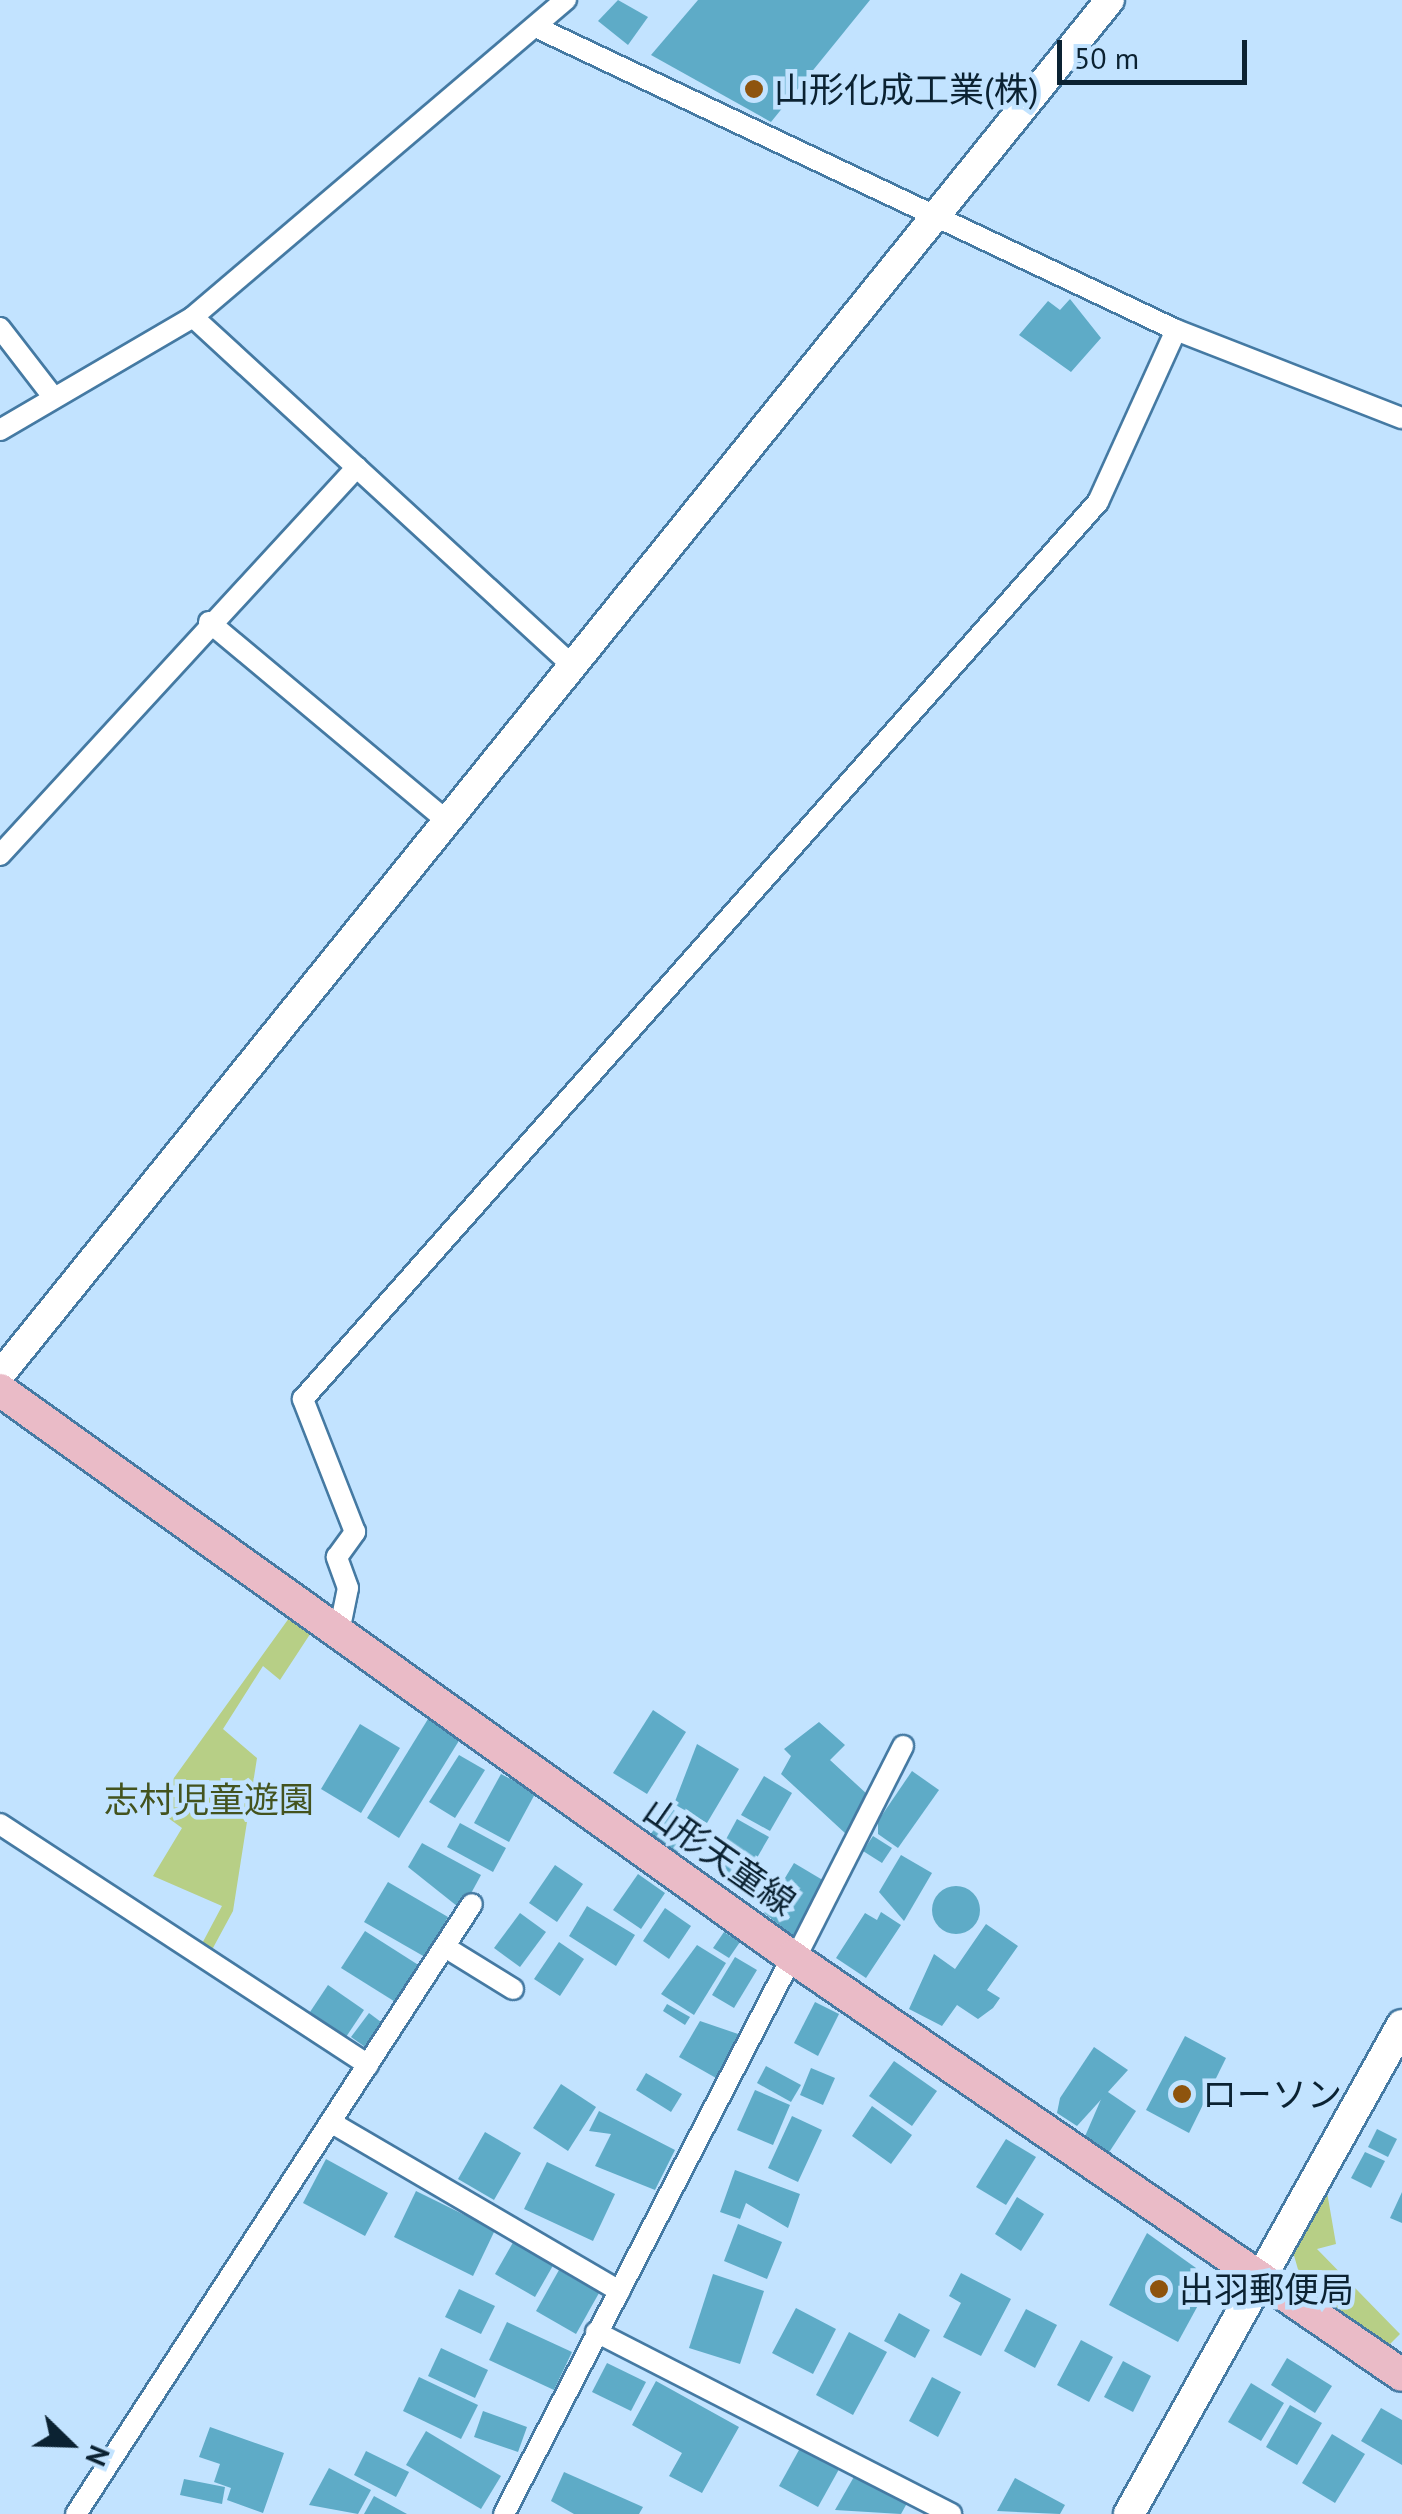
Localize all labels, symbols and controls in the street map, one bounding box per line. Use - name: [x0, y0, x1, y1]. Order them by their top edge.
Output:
- scale bar: [1062, 20, 1252, 82]
- text: 50 m: [1074, 38, 1139, 77]
- place label: 山形化成工業(株): [774, 68, 1039, 110]
- marker: 山形化成工業(株): [743, 78, 765, 100]
- park label: 志村児童遊園: [104, 1778, 314, 1820]
- street label: 山形天童線: [636, 1789, 804, 1923]
- place label: ローソン: [1202, 2073, 1342, 2115]
- marker: ローソン: [1171, 2083, 1193, 2105]
- place label: 出羽郵便局: [1179, 2268, 1354, 2310]
- marker: 出羽郵便局: [1148, 2278, 1170, 2300]
- north arrow: [20, 2394, 120, 2494]
- text: N: [77, 2440, 119, 2472]

